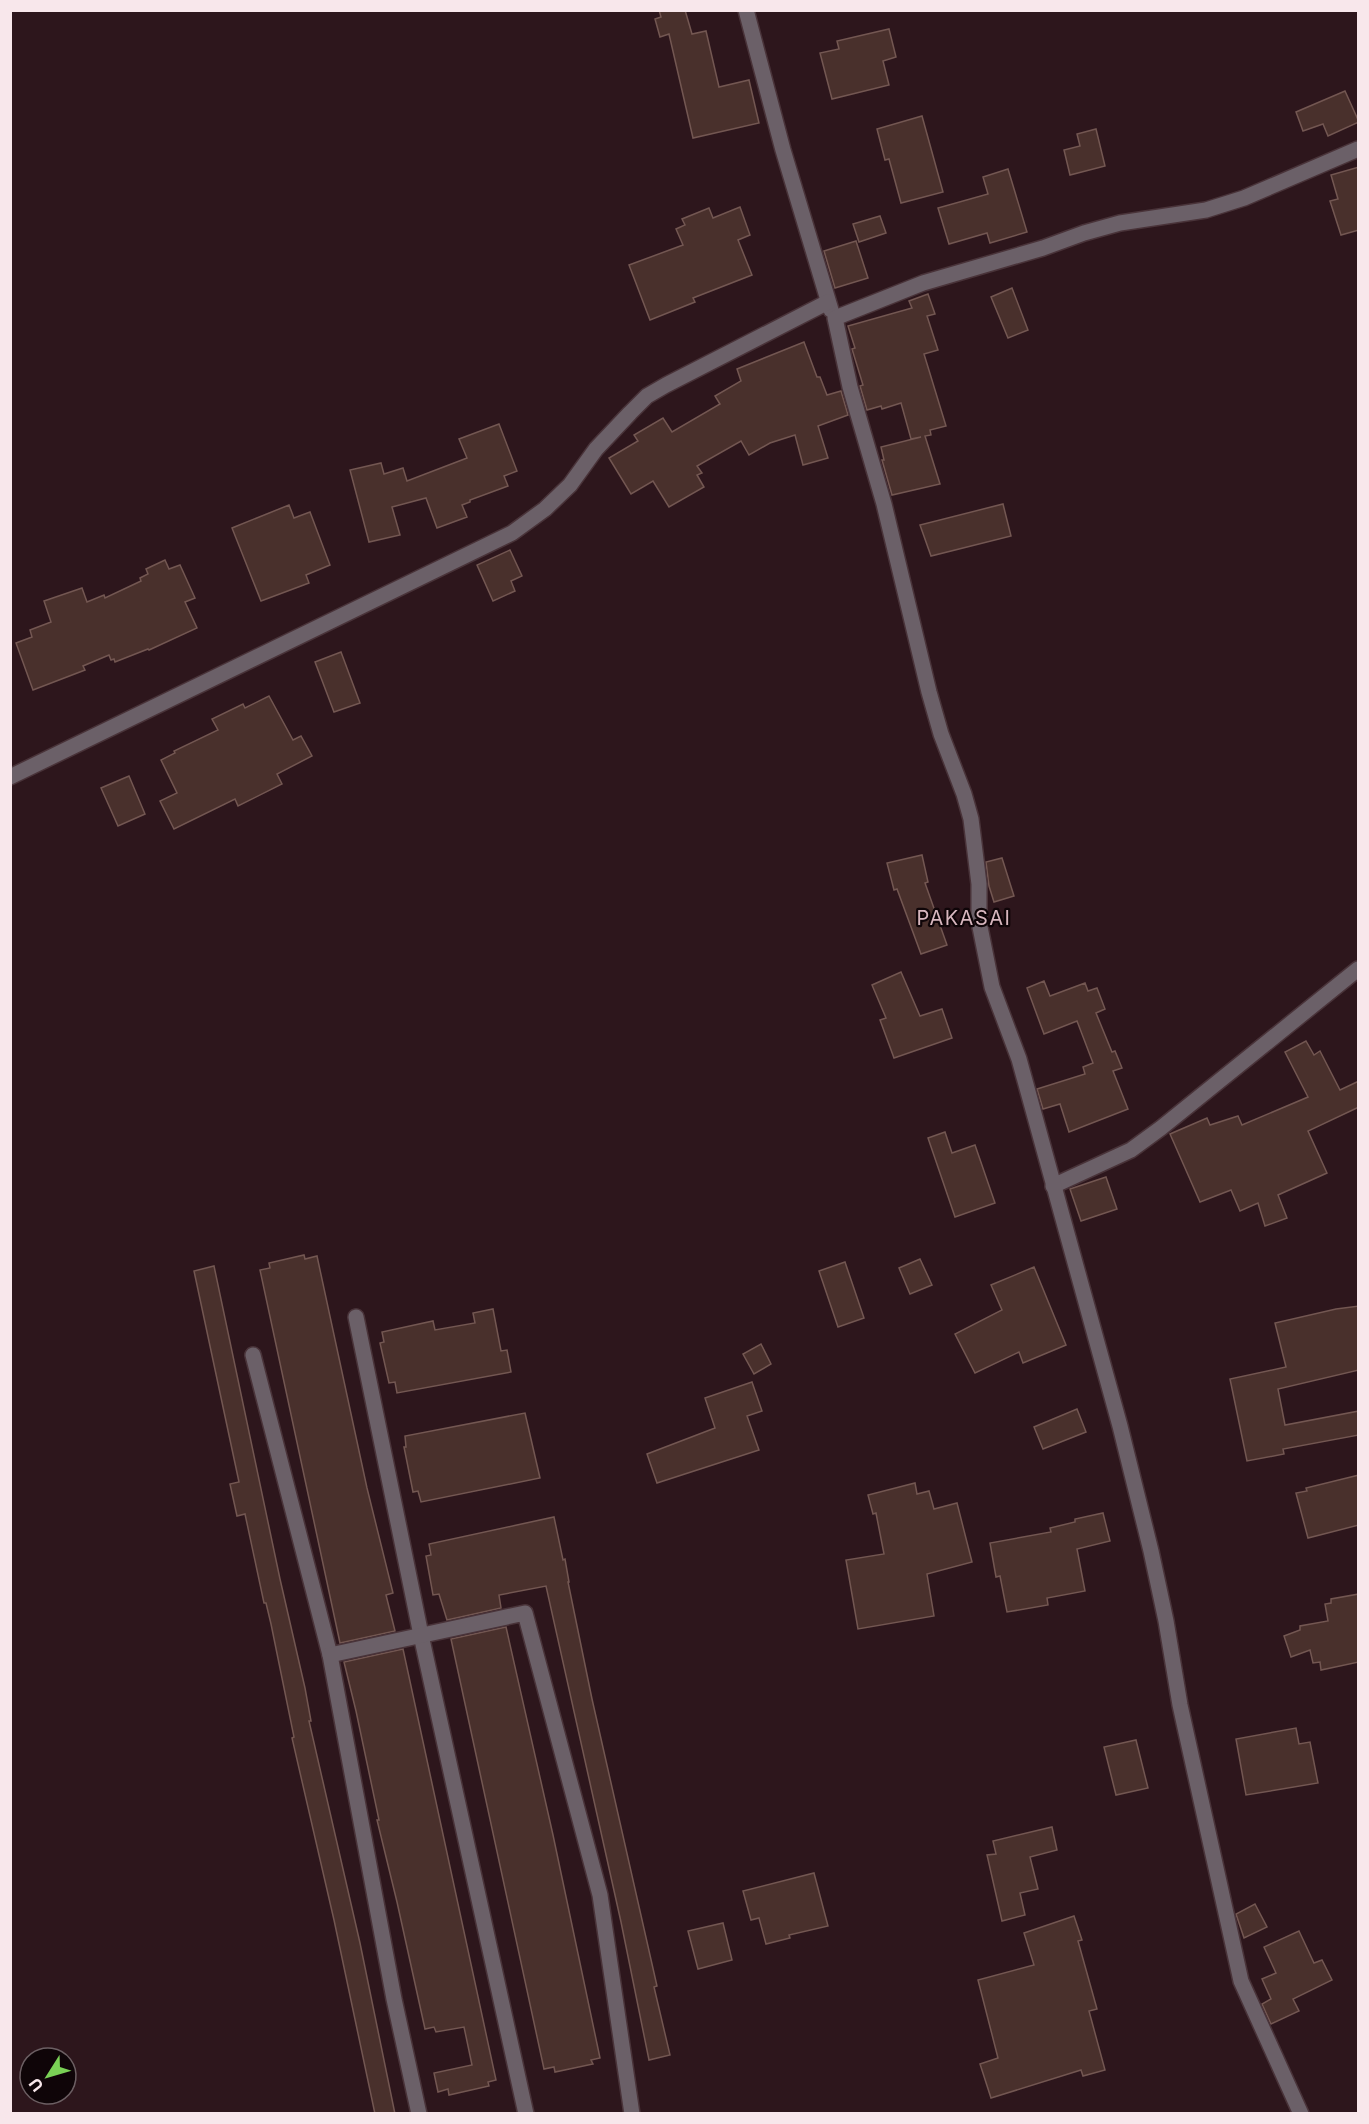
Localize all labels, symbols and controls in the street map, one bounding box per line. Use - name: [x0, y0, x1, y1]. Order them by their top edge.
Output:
- district label: PAKASAI: [917, 906, 1011, 930]
- north arrow: [18, 2046, 78, 2106]
- text: U: [25, 2074, 48, 2096]

